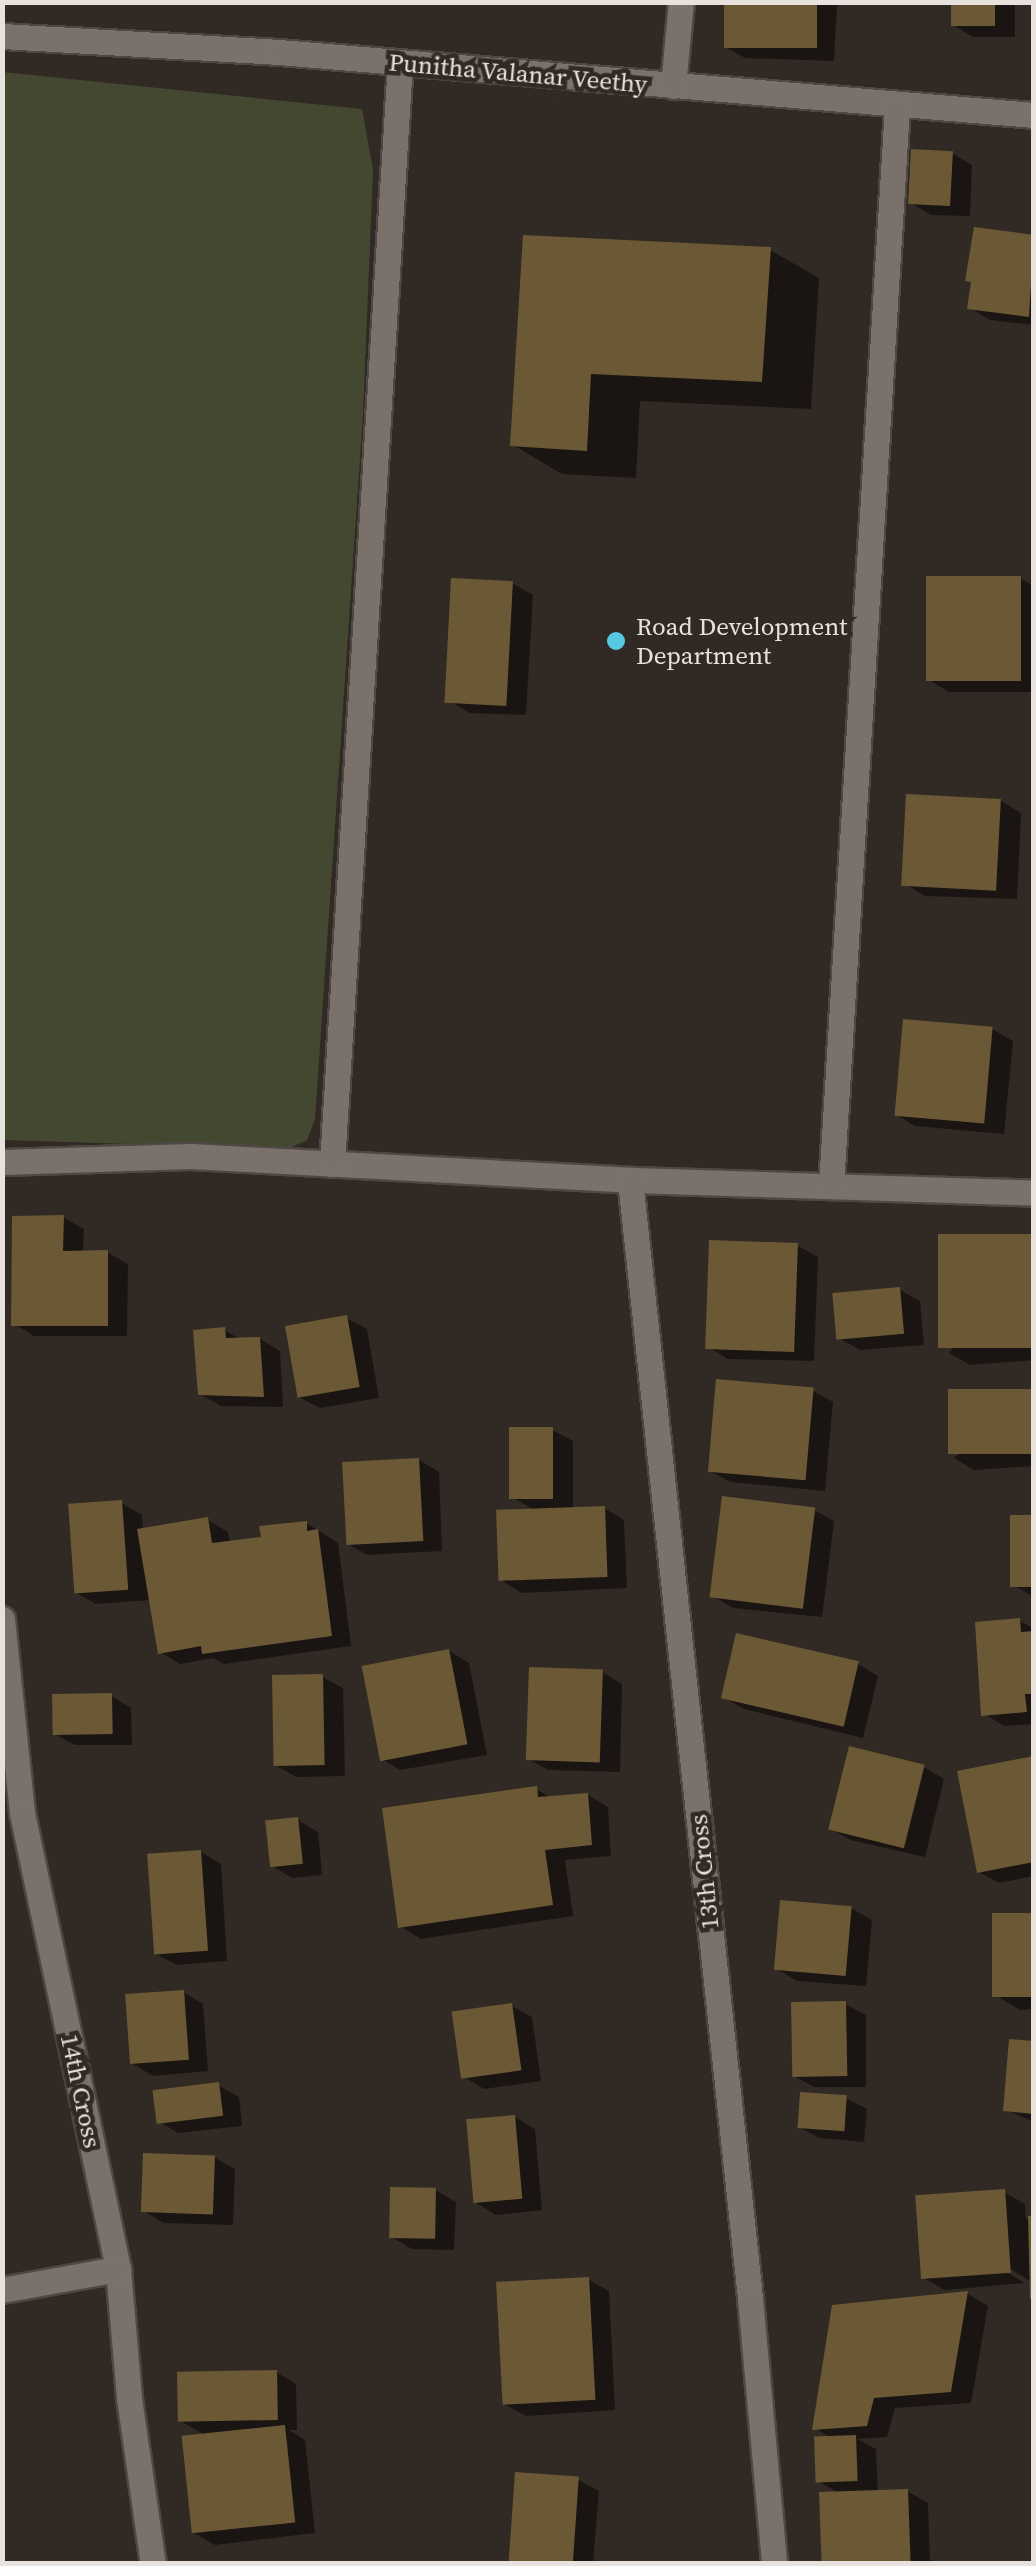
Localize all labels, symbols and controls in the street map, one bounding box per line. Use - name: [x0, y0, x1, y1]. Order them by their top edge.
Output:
- street label: Punitha Valanar Veethy: [387, 47, 649, 99]
- place label: Road Development Department: [636, 612, 847, 671]
- marker: Road Development Department: [605, 630, 627, 652]
- street label: 13th Cross: [683, 1813, 725, 1931]
- street label: 14th Cross: [54, 2031, 108, 2151]

